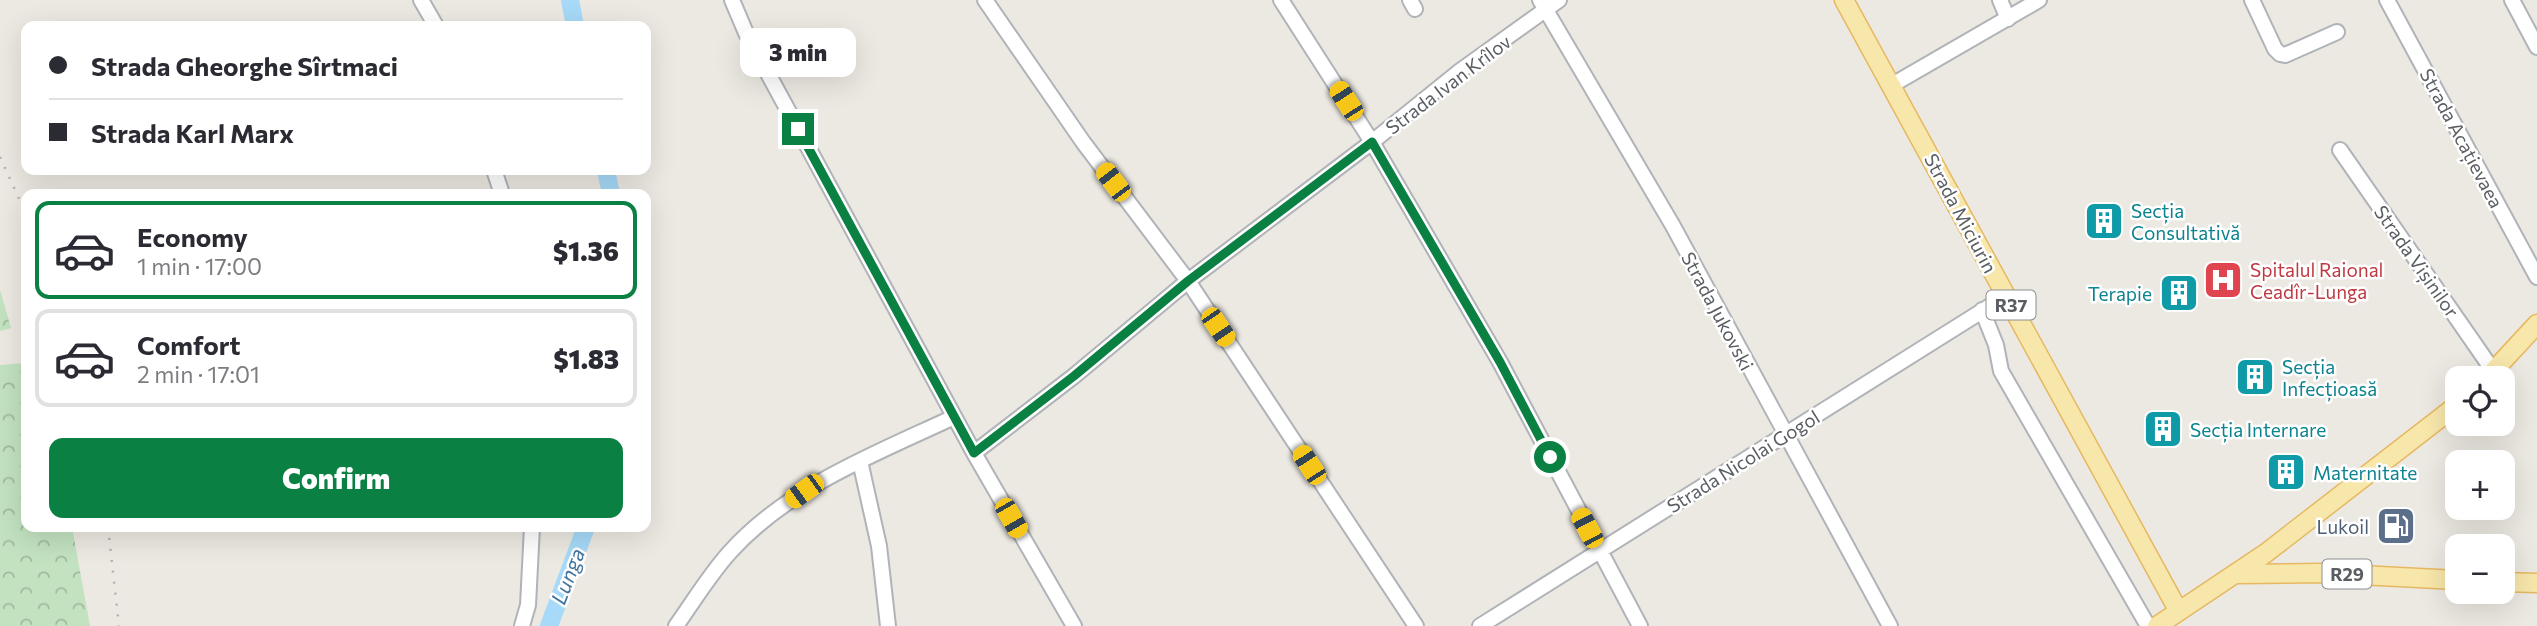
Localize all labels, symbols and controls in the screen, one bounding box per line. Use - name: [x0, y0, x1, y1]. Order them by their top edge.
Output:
- callout: 3 min: [740, 27, 856, 76]
- street label: Strada Ivan Krîlov: [1381, 29, 1515, 139]
- text: 3 min: [769, 38, 827, 66]
- text: Strada Gheorghe Sîrtmaci: [91, 50, 398, 81]
- street label: Strada Acațievaea: [2414, 64, 2508, 213]
- car: [1326, 78, 1367, 124]
- route end: [782, 113, 814, 145]
- text: Strada Karl Marx: [91, 117, 294, 148]
- street label: Strada Miciurin: [1920, 149, 2002, 277]
- car: [1092, 159, 1135, 205]
- place label: Secția Consultativă: [2131, 199, 2240, 244]
- building icon: Secția Consultativă: [2083, 200, 2125, 242]
- street label: Strada Vișinilor: [2368, 200, 2464, 323]
- icon: car: [53, 219, 116, 282]
- text: Economy: [137, 221, 248, 252]
- text: $1.36: [553, 235, 619, 266]
- street label: Strada Jukovski: [1677, 248, 1759, 374]
- text: 1 min · 17:00: [137, 252, 262, 280]
- place label: Spitalul Raional Ceadîr-Lunga: [2250, 258, 2383, 303]
- hospital icon: Spitalul Raional Ceadîr-Lunga: [2202, 259, 2244, 301]
- building icon: Terapie: [2158, 272, 2200, 314]
- place label: Terapie: [2088, 282, 2152, 305]
- road number: R37: [1986, 290, 2036, 320]
- car: [1198, 304, 1239, 350]
- icon: car: [53, 327, 116, 390]
- text: Comfort: [137, 329, 240, 360]
- text: $1.83: [553, 343, 619, 374]
- place label: Secția Infecțioasă: [2282, 355, 2377, 402]
- building icon: Secția Infecțioasă: [2234, 356, 2276, 398]
- text: 2 min · 17:01: [137, 360, 260, 388]
- map controls: [2445, 366, 2515, 604]
- button: locate: [2445, 366, 2515, 436]
- street label: Strada Nicolai Gogol: [1663, 405, 1823, 517]
- building icon: Secția Internare: [2142, 408, 2184, 450]
- place label: Secția Internare: [2190, 418, 2326, 443]
- button: Confirm: [49, 438, 623, 518]
- route start: [1534, 441, 1566, 473]
- car: [1289, 442, 1330, 488]
- button: +: [2445, 450, 2515, 520]
- building icon: Maternitate: [2265, 451, 2307, 493]
- place label: Maternitate: [2313, 461, 2417, 484]
- car: [781, 470, 828, 512]
- car: [992, 495, 1031, 541]
- car: [1568, 505, 1607, 551]
- fuel station icon: Lukoil: [2375, 505, 2417, 547]
- place label: Lukoil: [2317, 515, 2369, 538]
- button: −: [2445, 534, 2515, 604]
- water label: Lunga: [545, 544, 589, 608]
- road number: R29: [2322, 560, 2372, 588]

